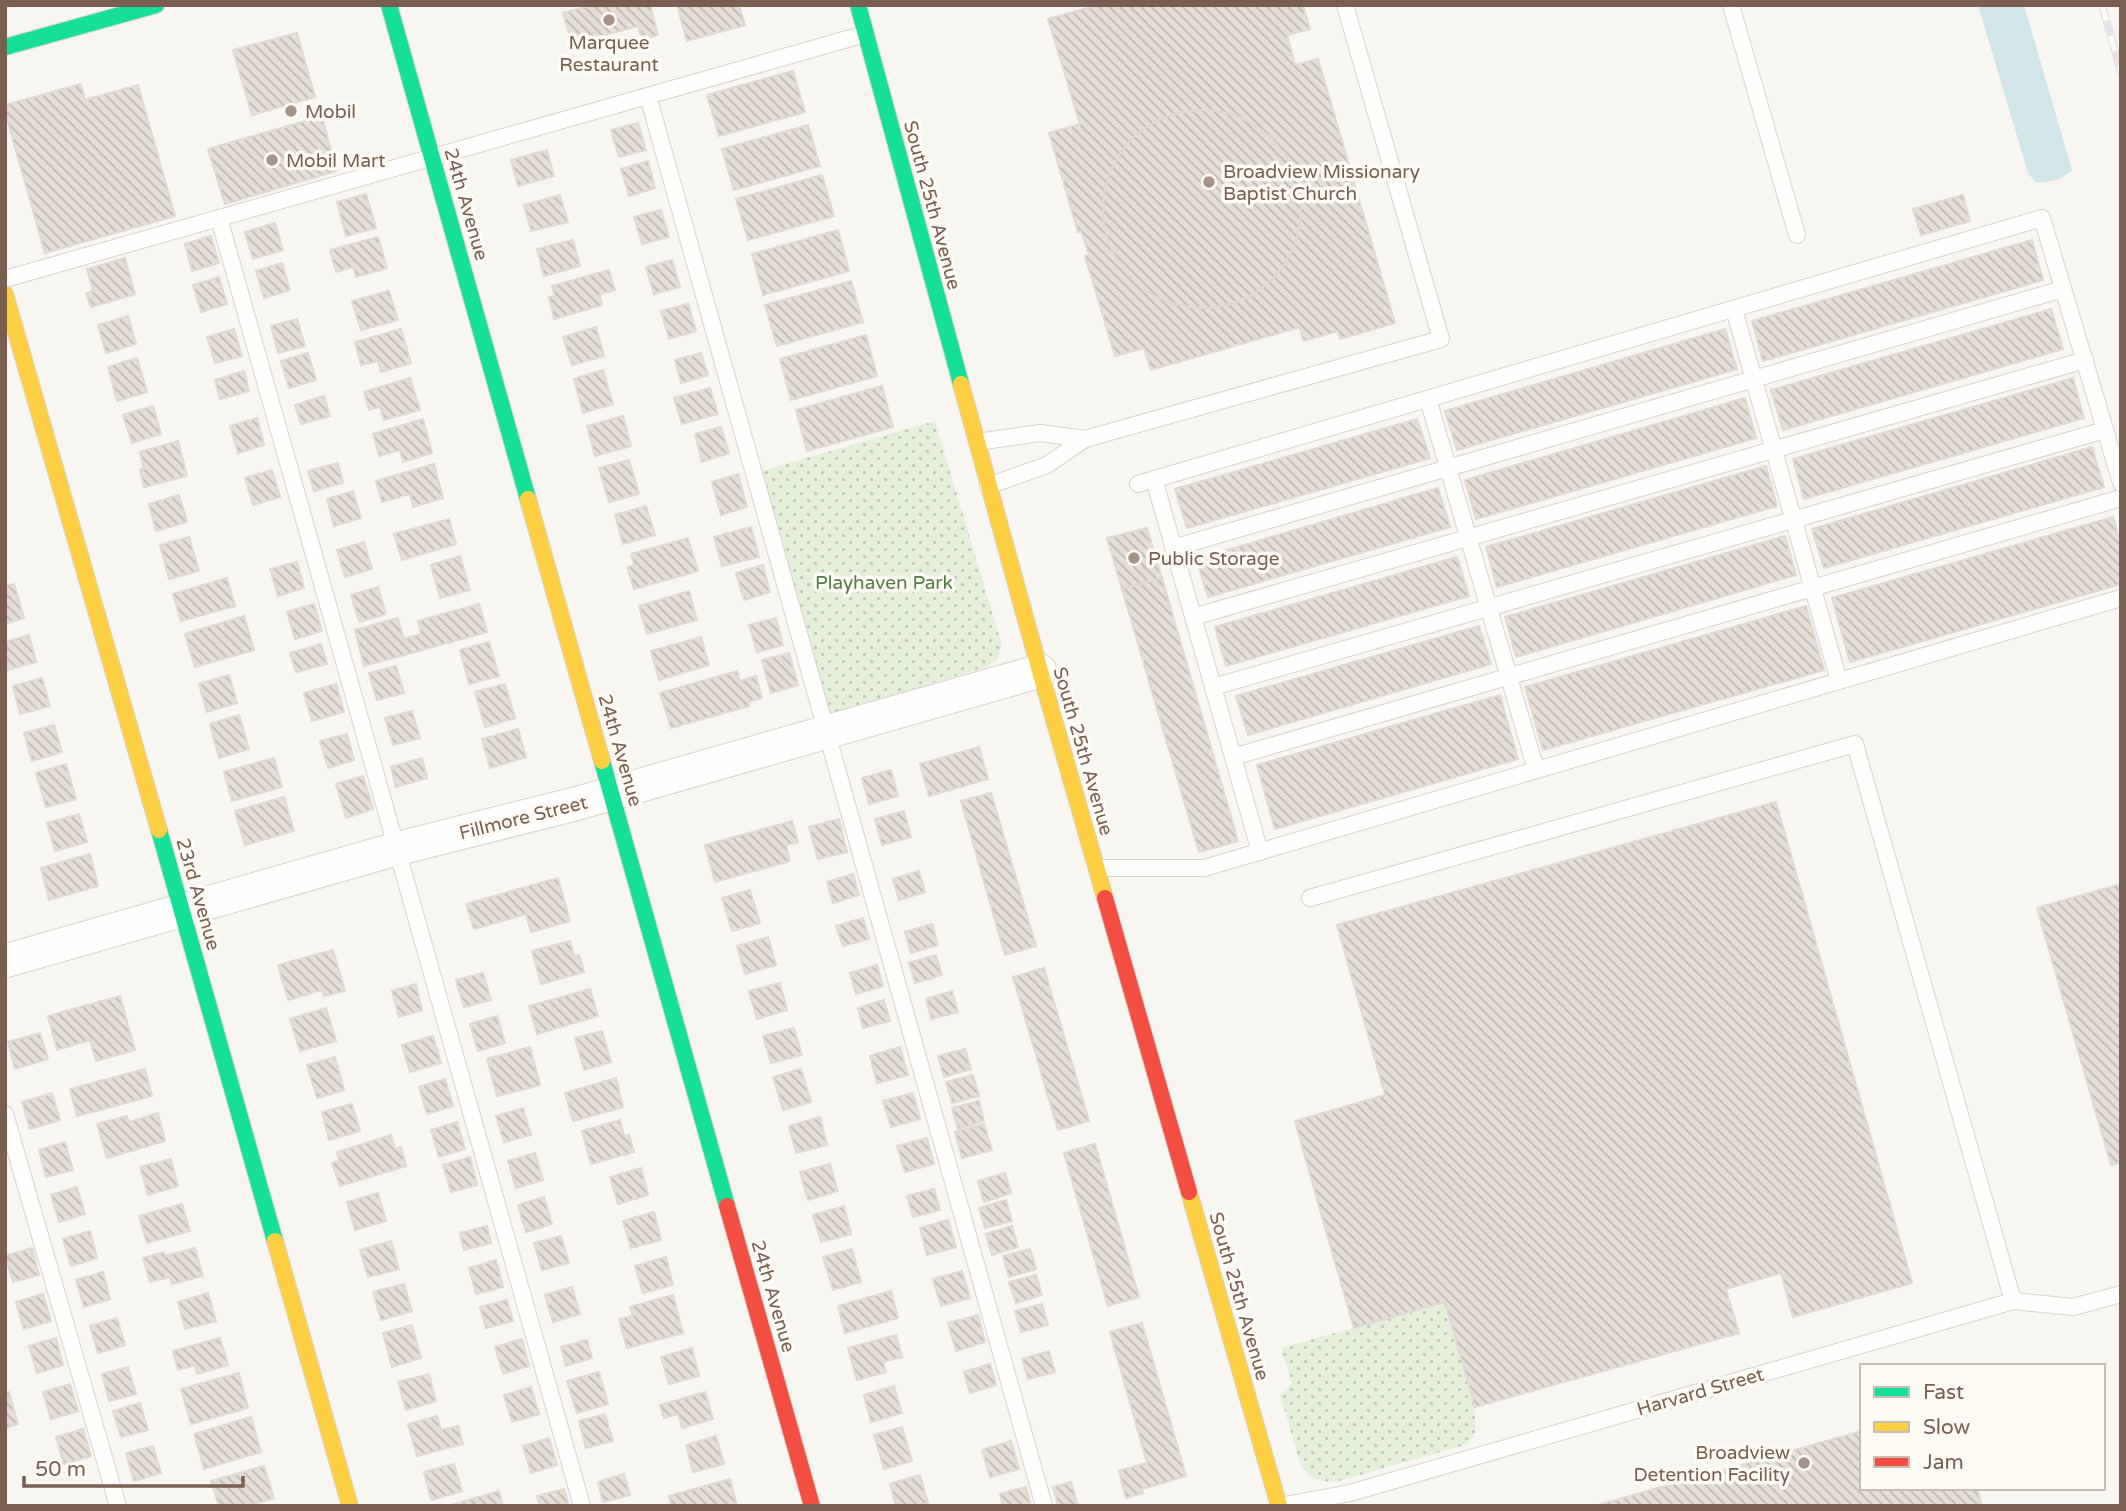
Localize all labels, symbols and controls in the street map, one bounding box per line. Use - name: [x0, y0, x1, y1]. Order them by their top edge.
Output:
- marker: Marquee Restaurant: [601, 12, 617, 28]
- place label: Marquee Restaurant: [559, 32, 659, 76]
- place label: Mobil: [305, 101, 356, 123]
- marker: Mobil: [283, 103, 299, 119]
- street label: South 25th Avenue: [899, 118, 965, 292]
- street label: 24th Avenue: [440, 146, 493, 263]
- place label: Mobil Mart: [286, 150, 386, 172]
- marker: Mobil Mart: [264, 152, 280, 168]
- place label: Broadview Missionary Baptist Church: [1223, 161, 1420, 205]
- marker: Broadview Missionary Baptist Church: [1201, 174, 1217, 190]
- place label: Public Storage: [1148, 548, 1279, 570]
- marker: Public Storage: [1126, 550, 1142, 566]
- park label: Playhaven Park: [815, 572, 953, 594]
- street label: South 25th Avenue: [1048, 665, 1118, 838]
- street label: 24th Avenue: [594, 692, 647, 809]
- street label: Fillmore Street: [457, 791, 590, 845]
- street label: 23rd Avenue: [172, 836, 225, 953]
- street label: South 25th Avenue: [1204, 1210, 1274, 1383]
- street label: 24th Avenue: [747, 1238, 800, 1355]
- street label: Harvard Street: [1634, 1363, 1766, 1421]
- legend: [1860, 1364, 2105, 1490]
- text: Fast: [1923, 1380, 1964, 1405]
- text: Slow: [1923, 1415, 1971, 1440]
- place label: Broadview Detention Facility: [1634, 1442, 1790, 1486]
- scale bar: [24, 1444, 243, 1488]
- text: Jam: [1923, 1450, 1964, 1475]
- marker: Broadview Detention Facility: [1796, 1455, 1812, 1471]
- text: 50 m: [35, 1457, 86, 1482]

